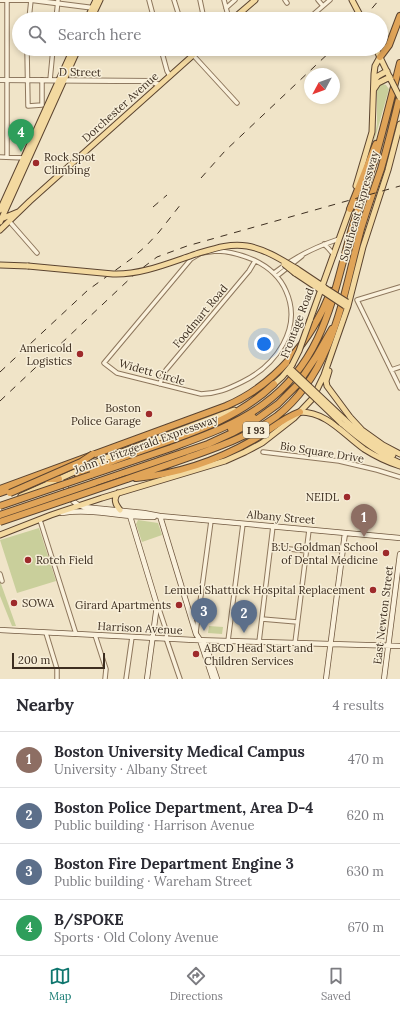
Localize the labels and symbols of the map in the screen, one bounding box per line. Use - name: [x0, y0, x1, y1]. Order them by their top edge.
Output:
- street label: D Street: [59, 65, 102, 79]
- north arrow: [304, 68, 340, 104]
- street label: Dorchester Avenue: [79, 69, 161, 145]
- pin: 4: [8, 119, 34, 152]
- street label: Southeast Expressway: [337, 149, 382, 263]
- place label: Rock Spot Climbing: [44, 150, 96, 177]
- marker: Rock Spot Climbing: [31, 158, 41, 168]
- street label: Foodmart Road: [169, 281, 231, 351]
- street label: Frontage Road: [277, 286, 317, 360]
- your location: [254, 334, 274, 354]
- place label: Americold Logistics: [19, 341, 72, 368]
- marker: Americold Logistics: [75, 349, 85, 359]
- street label: Widett Circle: [117, 356, 187, 388]
- place label: Boston Police Garage: [71, 401, 141, 428]
- marker: Boston Police Garage: [144, 409, 154, 419]
- street label: John F. Fitzgerald Expressway: [71, 411, 220, 477]
- road number: I 93: [243, 422, 269, 438]
- street label: Bio Square Drive: [279, 438, 365, 466]
- place label: NEIDL: [306, 490, 340, 504]
- marker: NEIDL: [342, 492, 352, 502]
- pin: 1: [351, 504, 377, 537]
- street label: Albany Street: [245, 507, 316, 527]
- place label: B.U. Goldman School of Dental Medicine: [271, 540, 378, 567]
- marker: B.U. Goldman School of Dental Medicine: [381, 548, 391, 558]
- place label: Rotch Field: [36, 553, 94, 567]
- marker: Rotch Field: [23, 555, 33, 565]
- street label: East Newton Street: [370, 564, 396, 665]
- place label: Lemuel Shattuck Hospital Replacement: [164, 583, 366, 597]
- marker: Lemuel Shattuck Hospital Replacement: [368, 585, 378, 595]
- place label: SOWA: [22, 596, 55, 610]
- marker: SOWA: [9, 598, 19, 608]
- place label: Girard Apartments: [75, 598, 171, 612]
- pin: 3: [191, 598, 217, 631]
- marker: Girard Apartments: [174, 600, 184, 610]
- pin: 2: [231, 600, 257, 633]
- street label: Harrison Avenue: [97, 619, 183, 637]
- place label: ABCD Head Start and Children Services: [203, 641, 313, 668]
- marker: ABCD Head Start and Children Services: [191, 649, 201, 659]
- scale bar: [12, 651, 105, 670]

